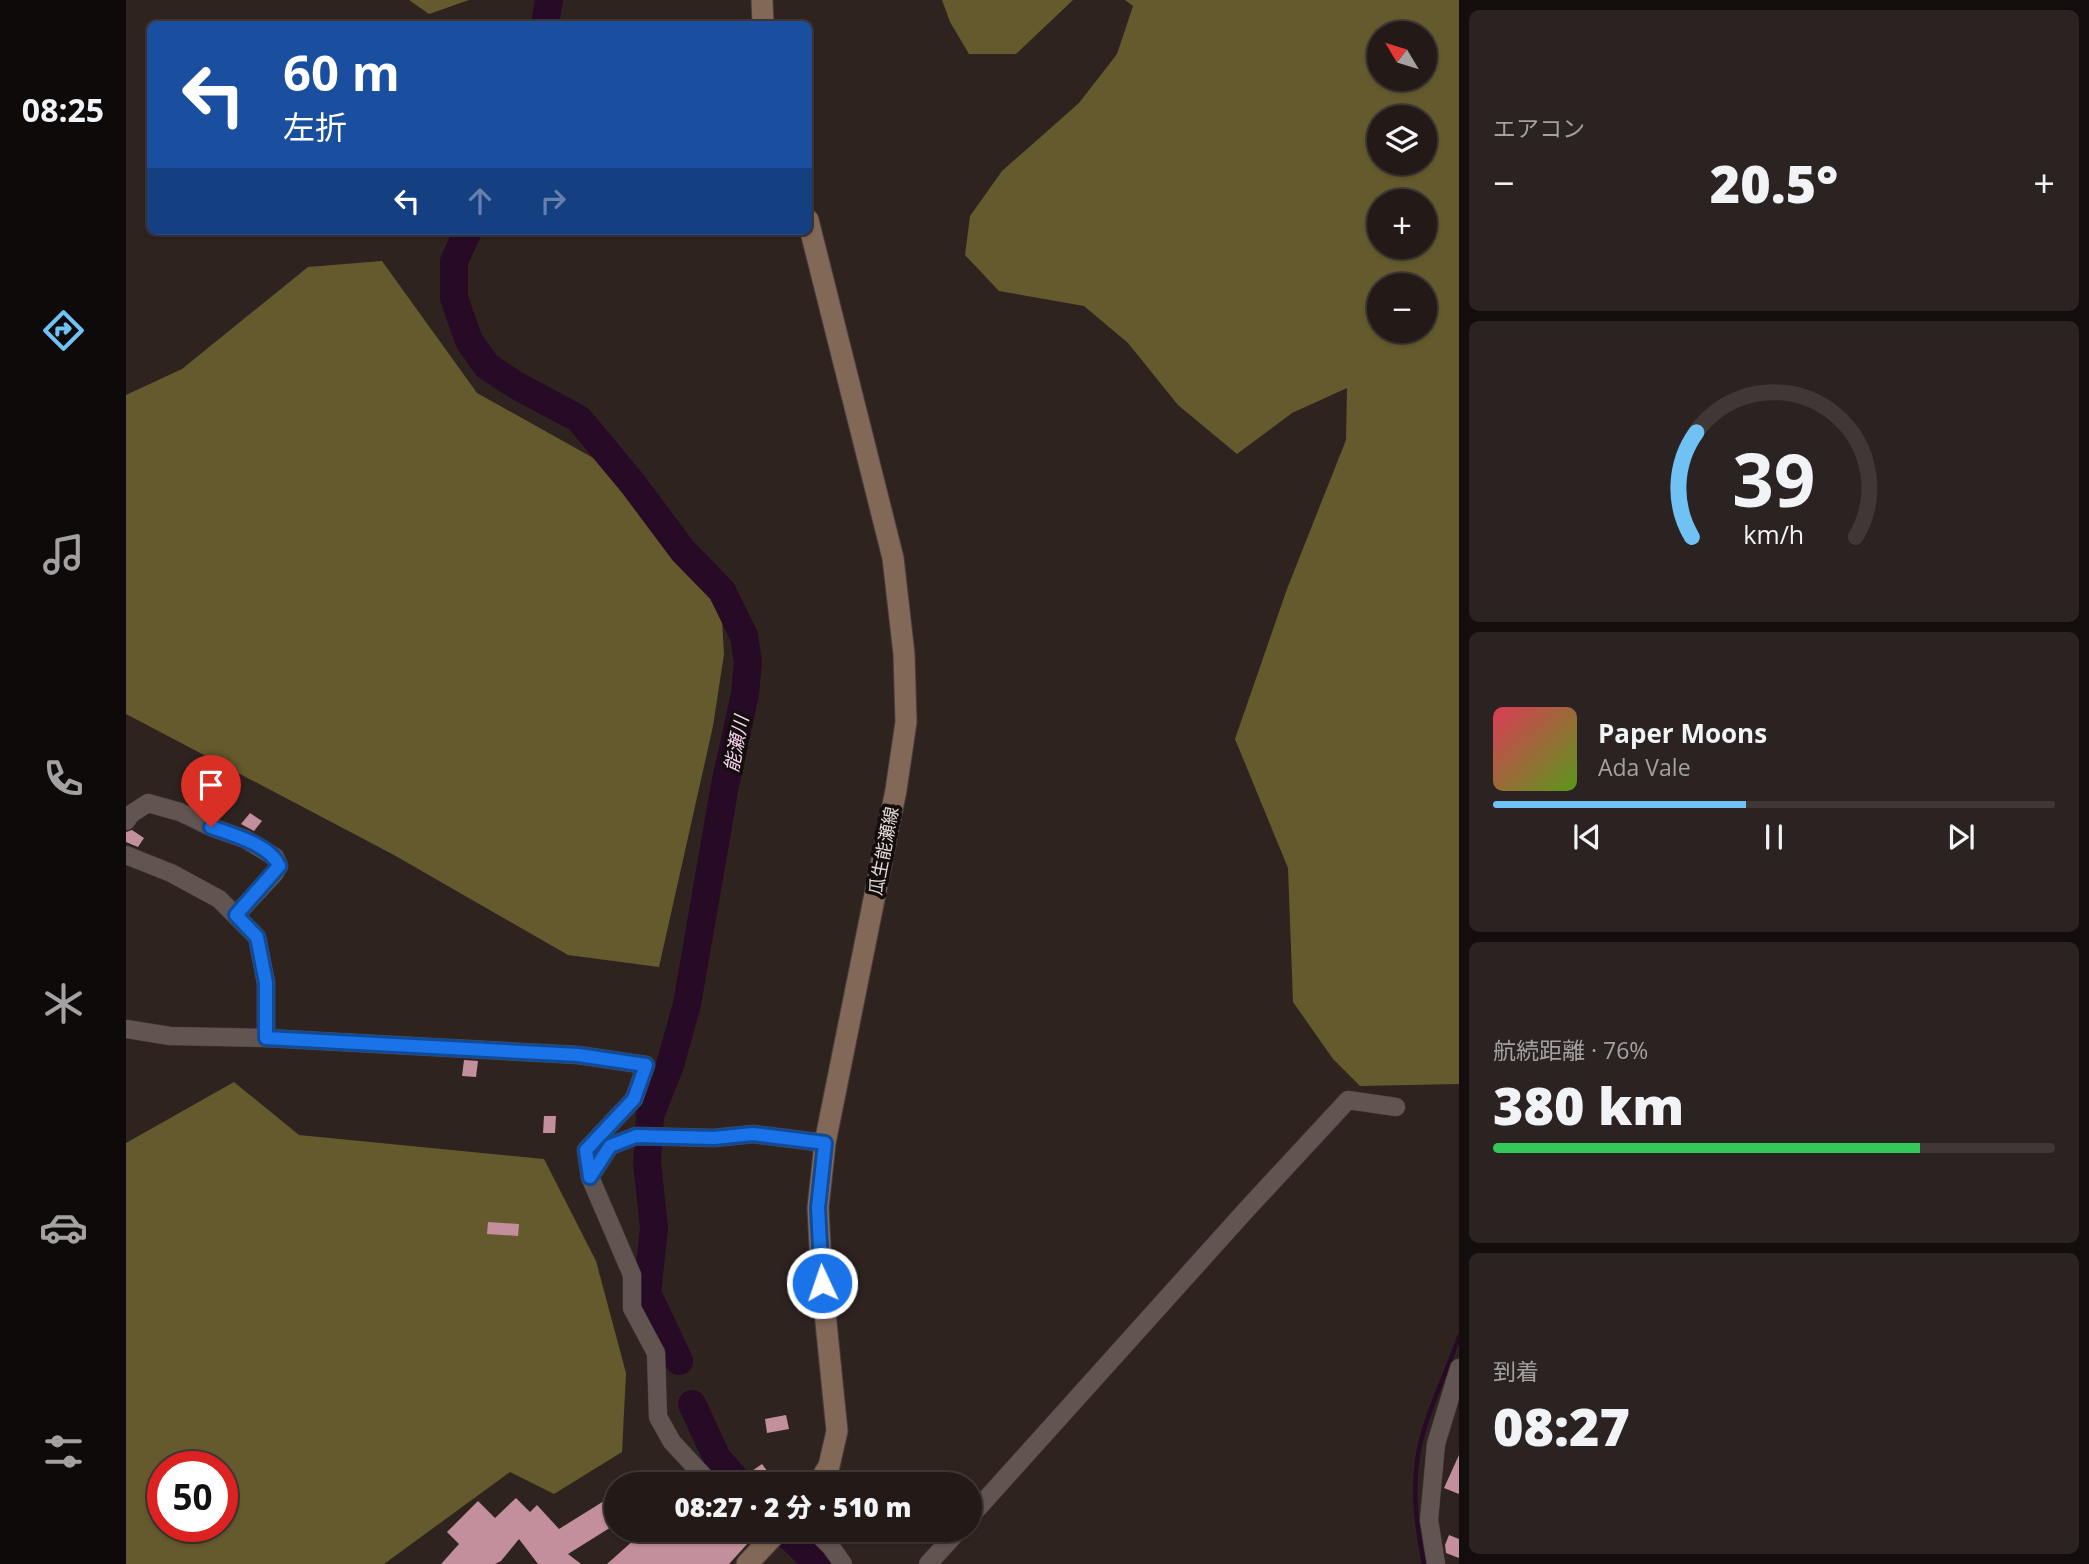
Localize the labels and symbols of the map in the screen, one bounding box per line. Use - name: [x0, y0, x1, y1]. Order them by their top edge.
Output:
- north arrow: [1367, 21, 1437, 91]
- water label: 能瀬川: [718, 712, 755, 774]
- pin: [181, 755, 241, 827]
- street label: 瓜生能瀬線: [863, 804, 903, 897]
- position arrow: [785, 1246, 859, 1320]
- speed limit sign: 50: [147, 1451, 238, 1542]

